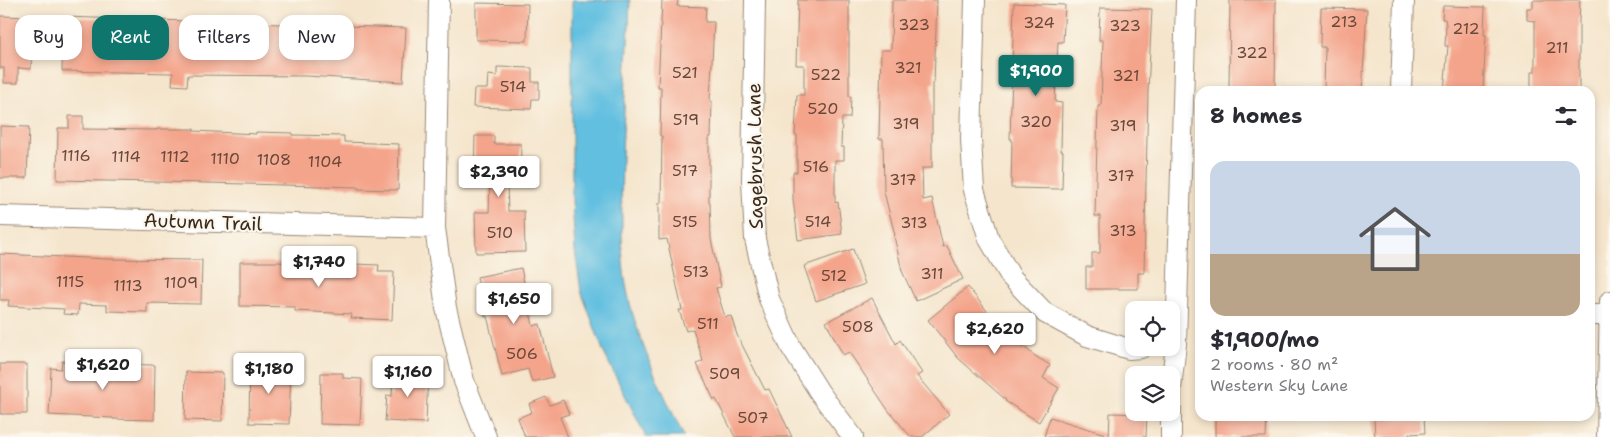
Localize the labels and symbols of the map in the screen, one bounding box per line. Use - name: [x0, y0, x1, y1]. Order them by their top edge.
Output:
- house number: 213: [1330, 11, 1358, 32]
- house number: 324: [1023, 12, 1055, 33]
- house number: 323: [898, 14, 930, 35]
- house number: 323: [1109, 15, 1141, 36]
- house number: 212: [1452, 18, 1480, 39]
- house number: 211: [1545, 37, 1569, 58]
- house number: 322: [1236, 42, 1268, 63]
- pin: $1,900: [995, 54, 1077, 97]
- house number: 321: [894, 57, 922, 78]
- house number: 521: [672, 62, 698, 83]
- house number: 522: [811, 64, 841, 85]
- house number: 321: [1112, 65, 1140, 86]
- house number: 514: [500, 76, 526, 97]
- street label: Sagebrush Lane: [741, 83, 769, 229]
- house number: 520: [808, 98, 838, 119]
- house number: 519: [673, 109, 699, 130]
- house number: 320: [1020, 111, 1052, 132]
- house number: 319: [892, 113, 920, 134]
- house number: 319: [1109, 115, 1137, 136]
- house number: 1116: [61, 145, 91, 166]
- house number: 1114: [111, 146, 141, 167]
- house number: 1112: [160, 146, 190, 167]
- house number: 1110: [210, 148, 240, 169]
- house number: 1108: [257, 149, 291, 170]
- house number: 1104: [308, 151, 342, 172]
- pin: $2,390: [458, 156, 540, 198]
- house number: 516: [803, 156, 829, 177]
- house number: 517: [672, 160, 698, 181]
- house number: 317: [1107, 165, 1135, 186]
- house number: 317: [889, 169, 917, 190]
- street label: Autumn Trail: [143, 207, 263, 237]
- house number: 515: [672, 211, 698, 232]
- house number: 514: [805, 211, 831, 232]
- house number: 313: [900, 212, 928, 233]
- house number: 313: [1109, 220, 1137, 241]
- house number: 510: [487, 222, 513, 243]
- pin: $1,740: [278, 246, 360, 288]
- house number: 513: [683, 261, 709, 282]
- house number: 311: [920, 263, 944, 284]
- house number: 512: [821, 265, 847, 286]
- house number: 1115: [56, 271, 84, 292]
- house number: 1109: [164, 272, 198, 293]
- house number: 1113: [113, 275, 143, 296]
- pin: $1,650: [473, 282, 555, 325]
- pin: $2,620: [954, 312, 1036, 355]
- house number: 511: [697, 313, 719, 334]
- house number: 508: [842, 316, 874, 337]
- house number: 506: [506, 343, 538, 364]
- pin: $1,620: [62, 348, 144, 391]
- pin: $1,180: [228, 352, 310, 395]
- pin: $1,160: [367, 356, 449, 398]
- house number: 509: [709, 363, 741, 384]
- house number: 507: [737, 407, 769, 428]

